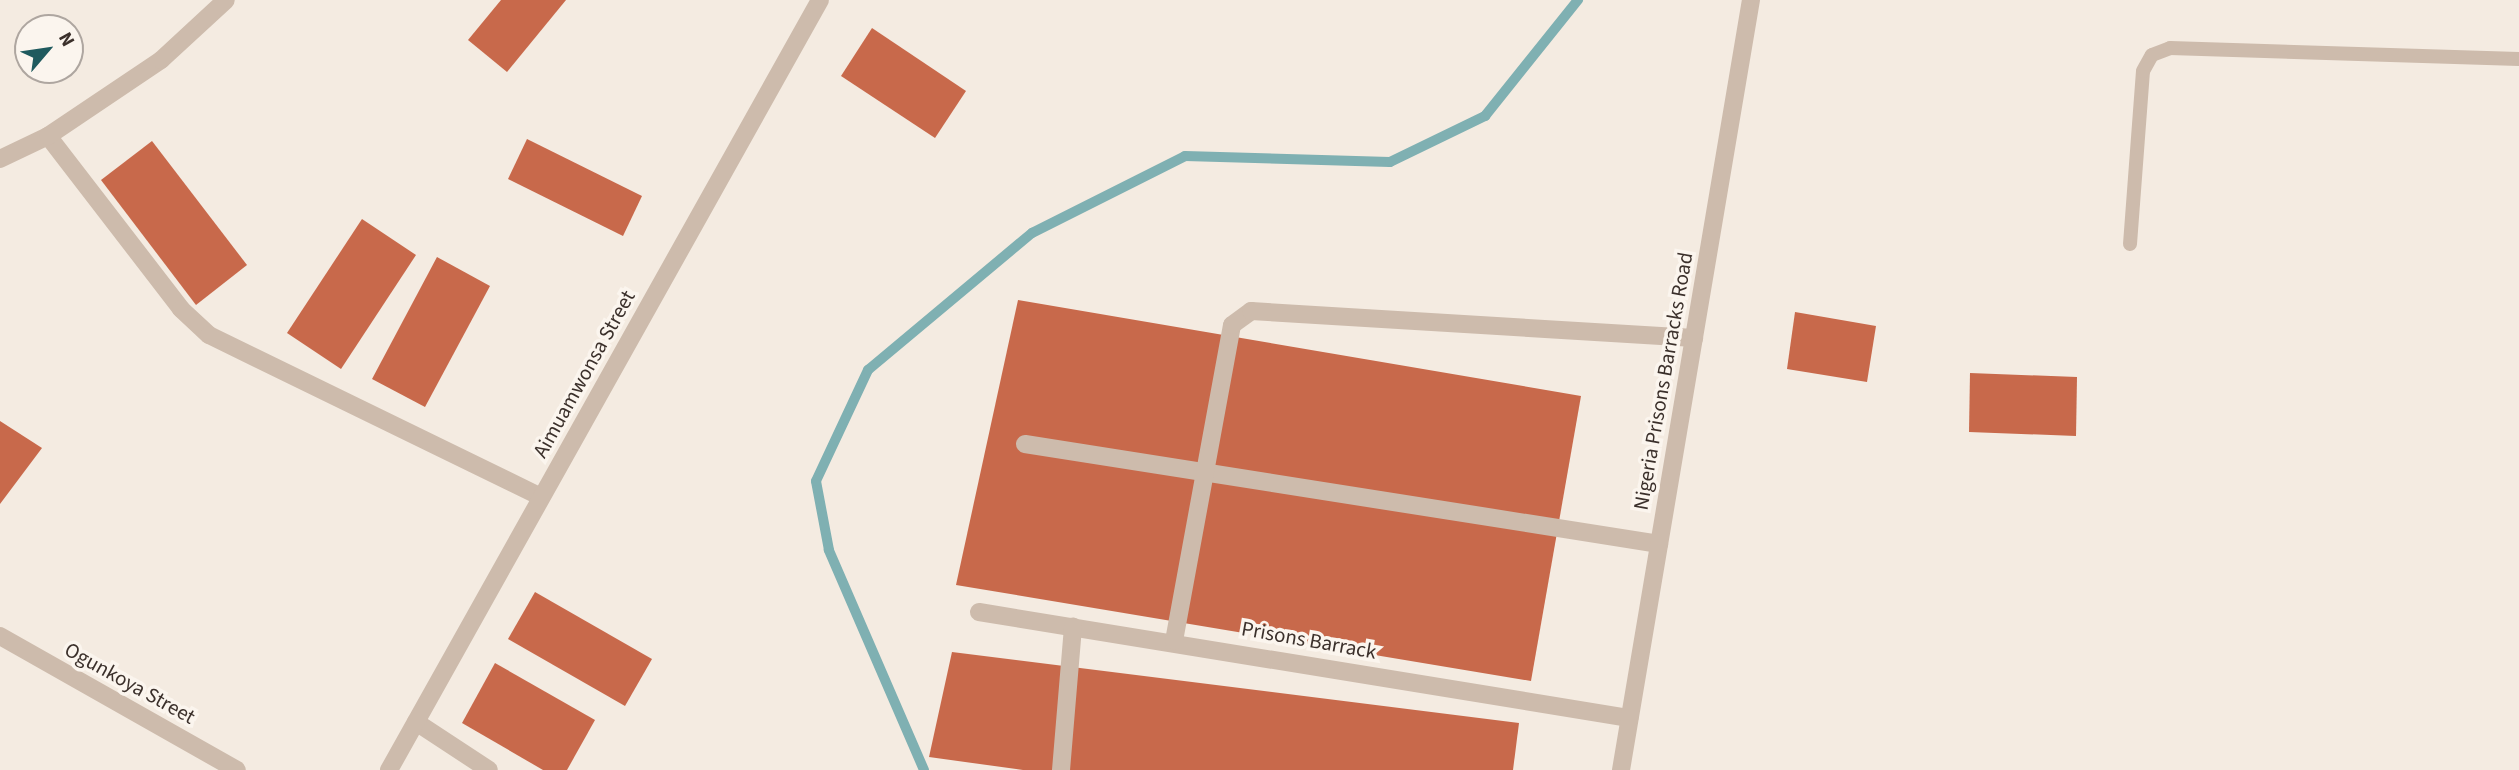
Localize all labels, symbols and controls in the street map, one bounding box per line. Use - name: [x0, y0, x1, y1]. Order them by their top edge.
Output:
- north arrow: [14, 14, 84, 84]
- text: N: [51, 27, 81, 52]
- street label: Nigeria Prisons Barracks Road: [1628, 250, 1698, 512]
- street label: Aimuamwonsa Street: [528, 286, 640, 462]
- street label: Prisons Barrack: [1240, 616, 1378, 664]
- street label: Ogunkoya Street: [60, 637, 200, 729]

